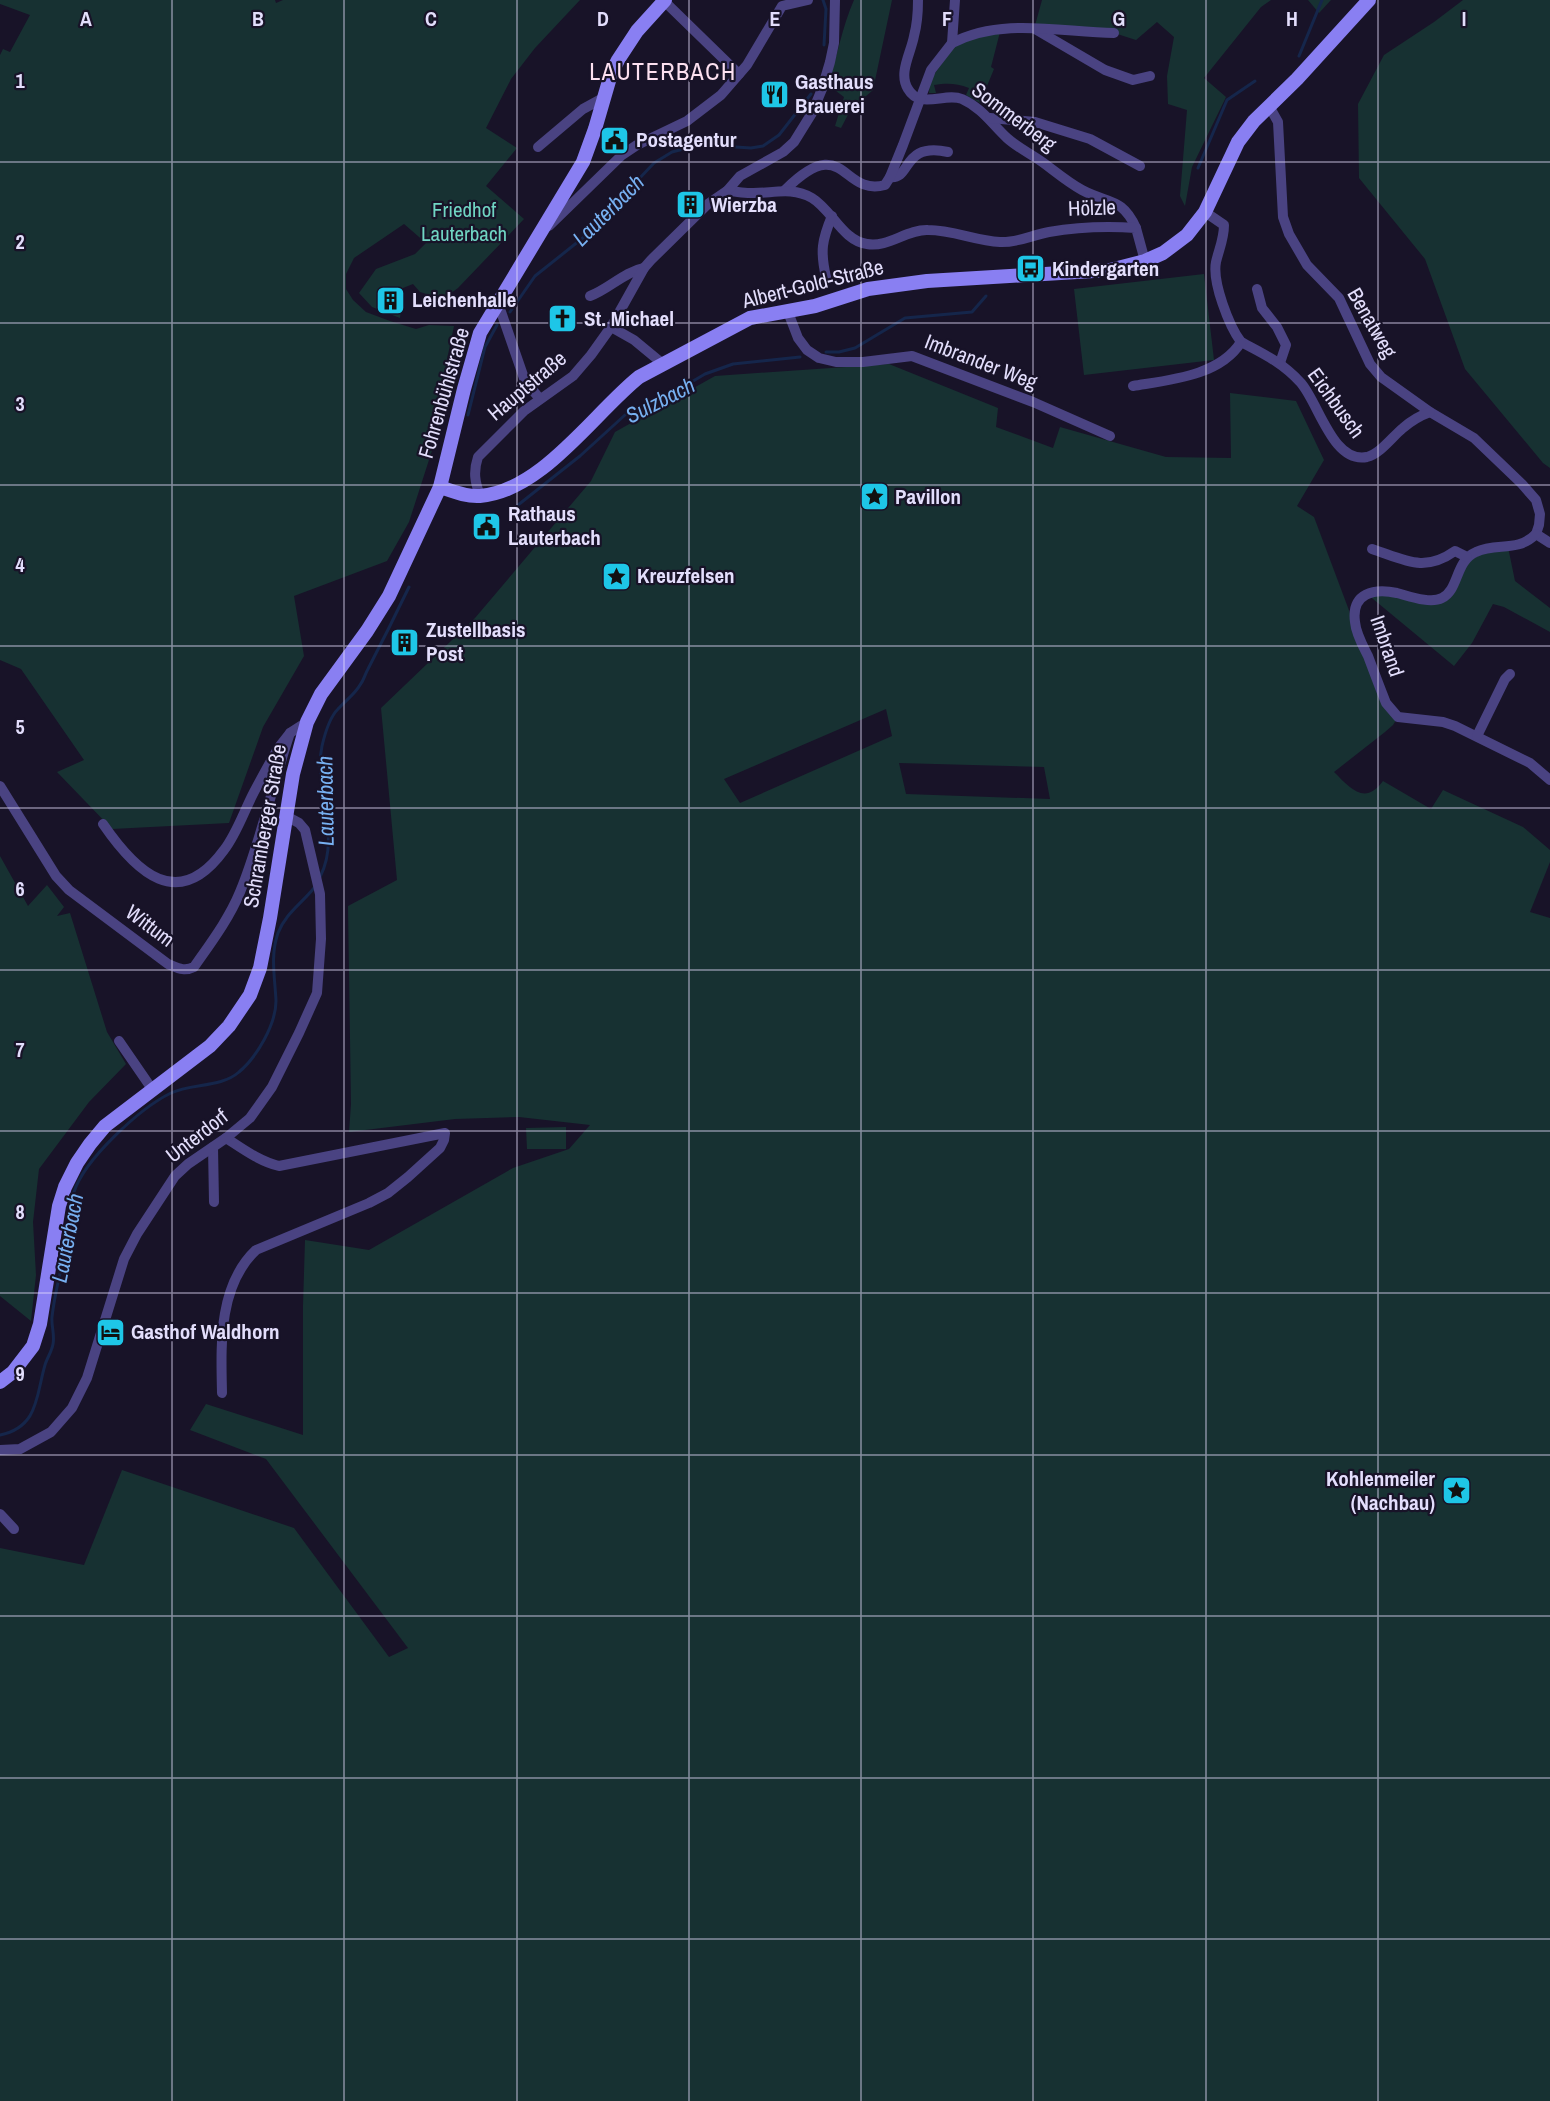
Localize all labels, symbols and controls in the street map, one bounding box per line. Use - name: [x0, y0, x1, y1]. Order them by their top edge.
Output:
- text: A: [80, 5, 92, 32]
- text: B: [252, 5, 264, 32]
- text: C: [425, 5, 437, 32]
- text: D: [597, 5, 609, 32]
- text: E: [770, 5, 781, 32]
- text: F: [942, 5, 952, 32]
- text: G: [1113, 5, 1125, 32]
- text: H: [1286, 5, 1298, 32]
- text: I: [1462, 5, 1466, 32]
- district label: LAUTERBACH: [589, 55, 737, 87]
- text: 1: [15, 67, 25, 94]
- place label: Gasthaus Brauerei: [795, 67, 873, 120]
- street label: Sommerberg: [966, 75, 1063, 158]
- restaurant icon: Gasthaus Brauerei: [758, 78, 790, 110]
- public building icon: Postagentur: [599, 124, 631, 156]
- place label: Postagentur: [636, 125, 737, 154]
- water label: Lauterbach: [565, 167, 651, 253]
- building icon: Wierzba: [674, 189, 706, 221]
- place label: Wierzba: [711, 190, 777, 219]
- street label: Hölzle: [1068, 192, 1116, 223]
- park label: Friedhof Lauterbach: [421, 195, 507, 248]
- text: 2: [15, 228, 25, 255]
- street label: Albert-Gold-Straße: [738, 252, 886, 315]
- bus stop icon: Kindergarten: [1015, 253, 1047, 285]
- place label: Kindergarten: [1052, 254, 1159, 283]
- street label: Benatweg: [1341, 282, 1404, 364]
- building icon: Leichenhalle: [375, 284, 407, 316]
- place label: Leichenhalle: [412, 285, 516, 314]
- church icon: St. Michael: [547, 303, 579, 335]
- place label: St. Michael: [584, 304, 674, 333]
- street label: Fohrenbühlstraße: [411, 324, 476, 462]
- street label: Imbrander Weg: [921, 327, 1042, 396]
- street label: Hauptstraße: [481, 344, 572, 427]
- street label: Eichbusch: [1301, 362, 1372, 444]
- water label: Sulzbach: [620, 370, 700, 430]
- text: 3: [15, 390, 25, 417]
- place icon: Pavillon: [858, 481, 890, 513]
- place label: Pavillon: [895, 482, 961, 511]
- place label: Rathaus Lauterbach: [508, 499, 601, 552]
- public building icon: Rathaus Lauterbach: [471, 510, 503, 542]
- text: 4: [15, 551, 25, 578]
- place icon: Kreuzfelsen: [600, 560, 632, 592]
- place label: Kreuzfelsen: [637, 561, 735, 590]
- street label: Imbrand: [1363, 611, 1411, 680]
- place label: Zustellbasis Post: [426, 615, 526, 668]
- building icon: Zustellbasis Post: [389, 626, 421, 658]
- text: 5: [15, 713, 25, 740]
- street label: Schramberger Straße: [236, 742, 293, 910]
- water label: Lauterbach: [309, 756, 341, 846]
- text: 6: [15, 875, 25, 902]
- street label: Wittum: [120, 898, 181, 954]
- text: 7: [15, 1036, 25, 1063]
- street label: Unterdorf: [159, 1102, 234, 1169]
- water label: Lauterbach: [44, 1191, 90, 1285]
- text: 8: [15, 1198, 25, 1225]
- hotel icon: Gasthof Waldhorn: [94, 1316, 126, 1348]
- place label: Gasthof Waldhorn: [131, 1317, 280, 1346]
- text: 9: [15, 1360, 25, 1387]
- place label: Kohlenmeiler (Nachbau): [1326, 1464, 1435, 1517]
- place icon: Kohlenmeiler (Nachbau): [1440, 1475, 1472, 1507]

